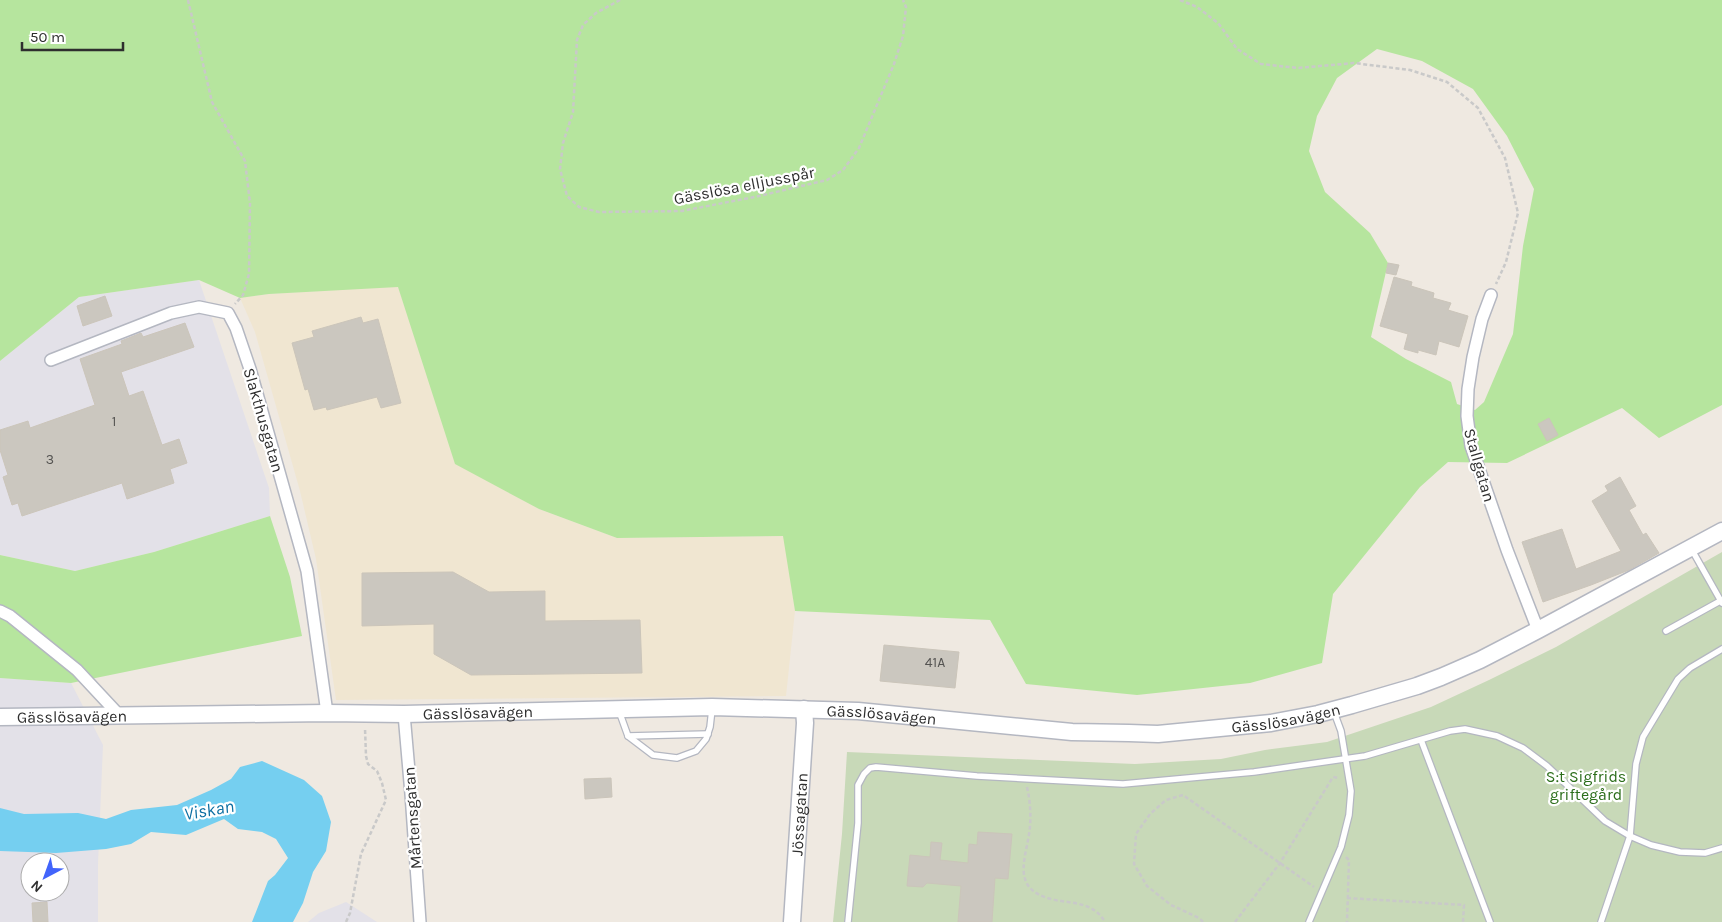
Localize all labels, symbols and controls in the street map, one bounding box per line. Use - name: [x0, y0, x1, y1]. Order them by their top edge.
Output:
- scale bar: [22, 20, 124, 52]
- text: 50 m: [30, 28, 65, 46]
- street label: Gässlösa elljusspår: [672, 163, 816, 208]
- street label: Slakthusgatan: [239, 366, 288, 475]
- house number: 1: [112, 413, 116, 430]
- street label: Stallgatan: [1460, 426, 1499, 504]
- house number: 3: [46, 451, 54, 468]
- house number: 41A: [925, 654, 945, 671]
- street label: Gässlösavägen: [1230, 700, 1342, 737]
- street label: Gässlösavägen: [826, 701, 937, 729]
- street label: Gässlösavägen: [423, 702, 533, 724]
- street label: Gässlösavägen: [17, 706, 127, 727]
- street label: Mårtensgatan: [399, 766, 426, 870]
- park label: S:t Sigfrids griftegård: [1546, 767, 1626, 804]
- street label: Jössagatan: [787, 772, 812, 856]
- water label: Viskan: [182, 795, 236, 825]
- north arrow: [20, 852, 70, 902]
- text: N: [27, 877, 46, 896]

